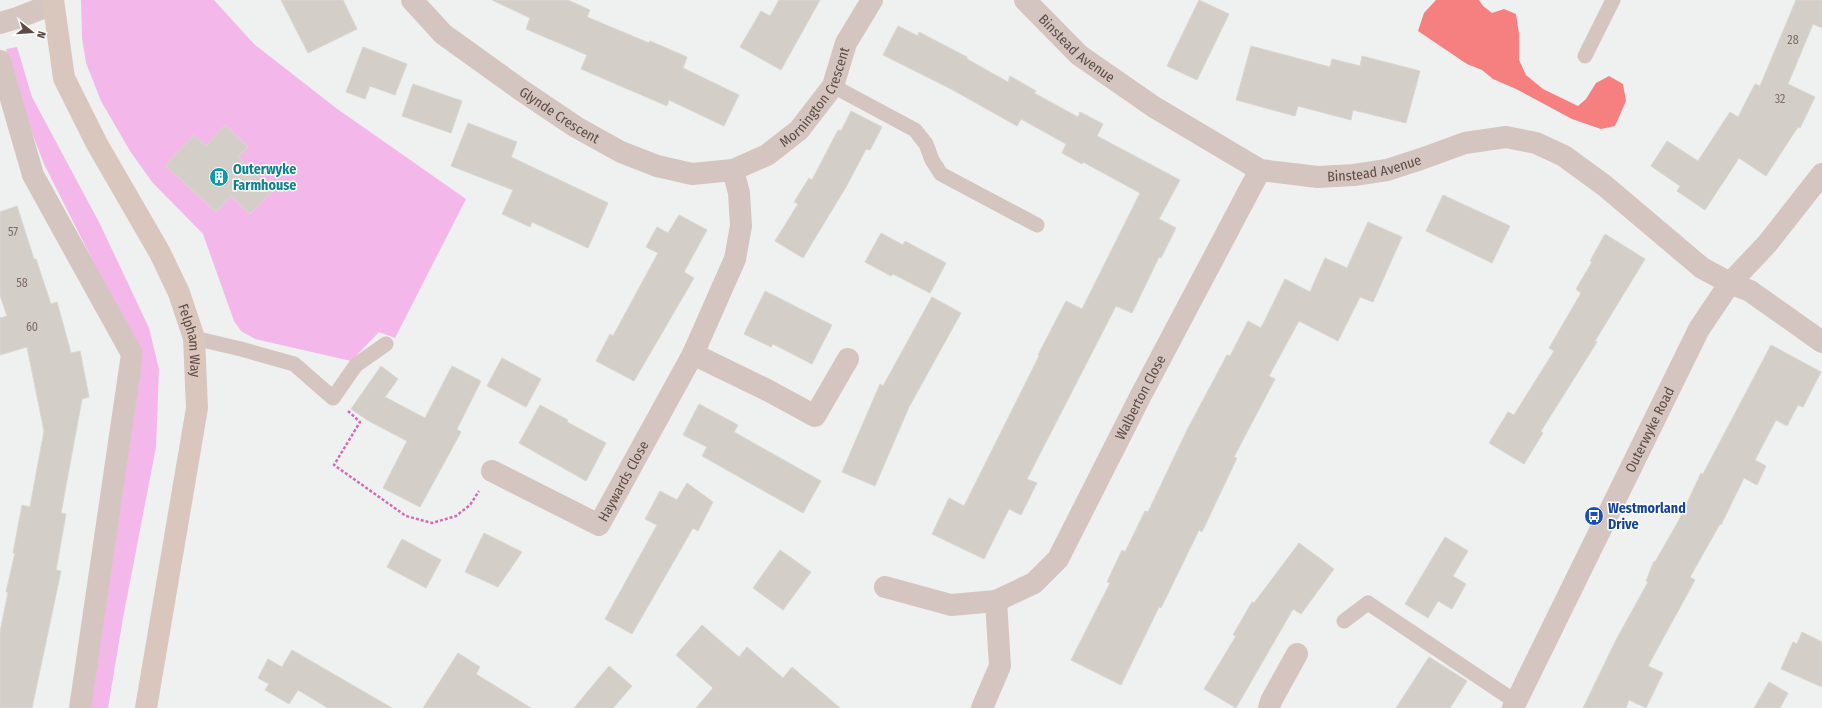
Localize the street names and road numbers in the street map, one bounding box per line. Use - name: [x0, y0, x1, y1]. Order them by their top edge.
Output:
- street label: Binstead Avenue: [1035, 11, 1118, 86]
- street label: Mornington Crescent: [776, 45, 853, 151]
- street label: Glynde Crescent: [516, 83, 603, 147]
- street label: Binstead Avenue: [1327, 151, 1423, 185]
- street label: Felpham Way: [175, 301, 204, 378]
- street label: Walberton Close: [1111, 352, 1169, 443]
- street label: Outerwyke Road: [1621, 384, 1678, 475]
- street label: Haywards Close: [594, 438, 652, 524]

